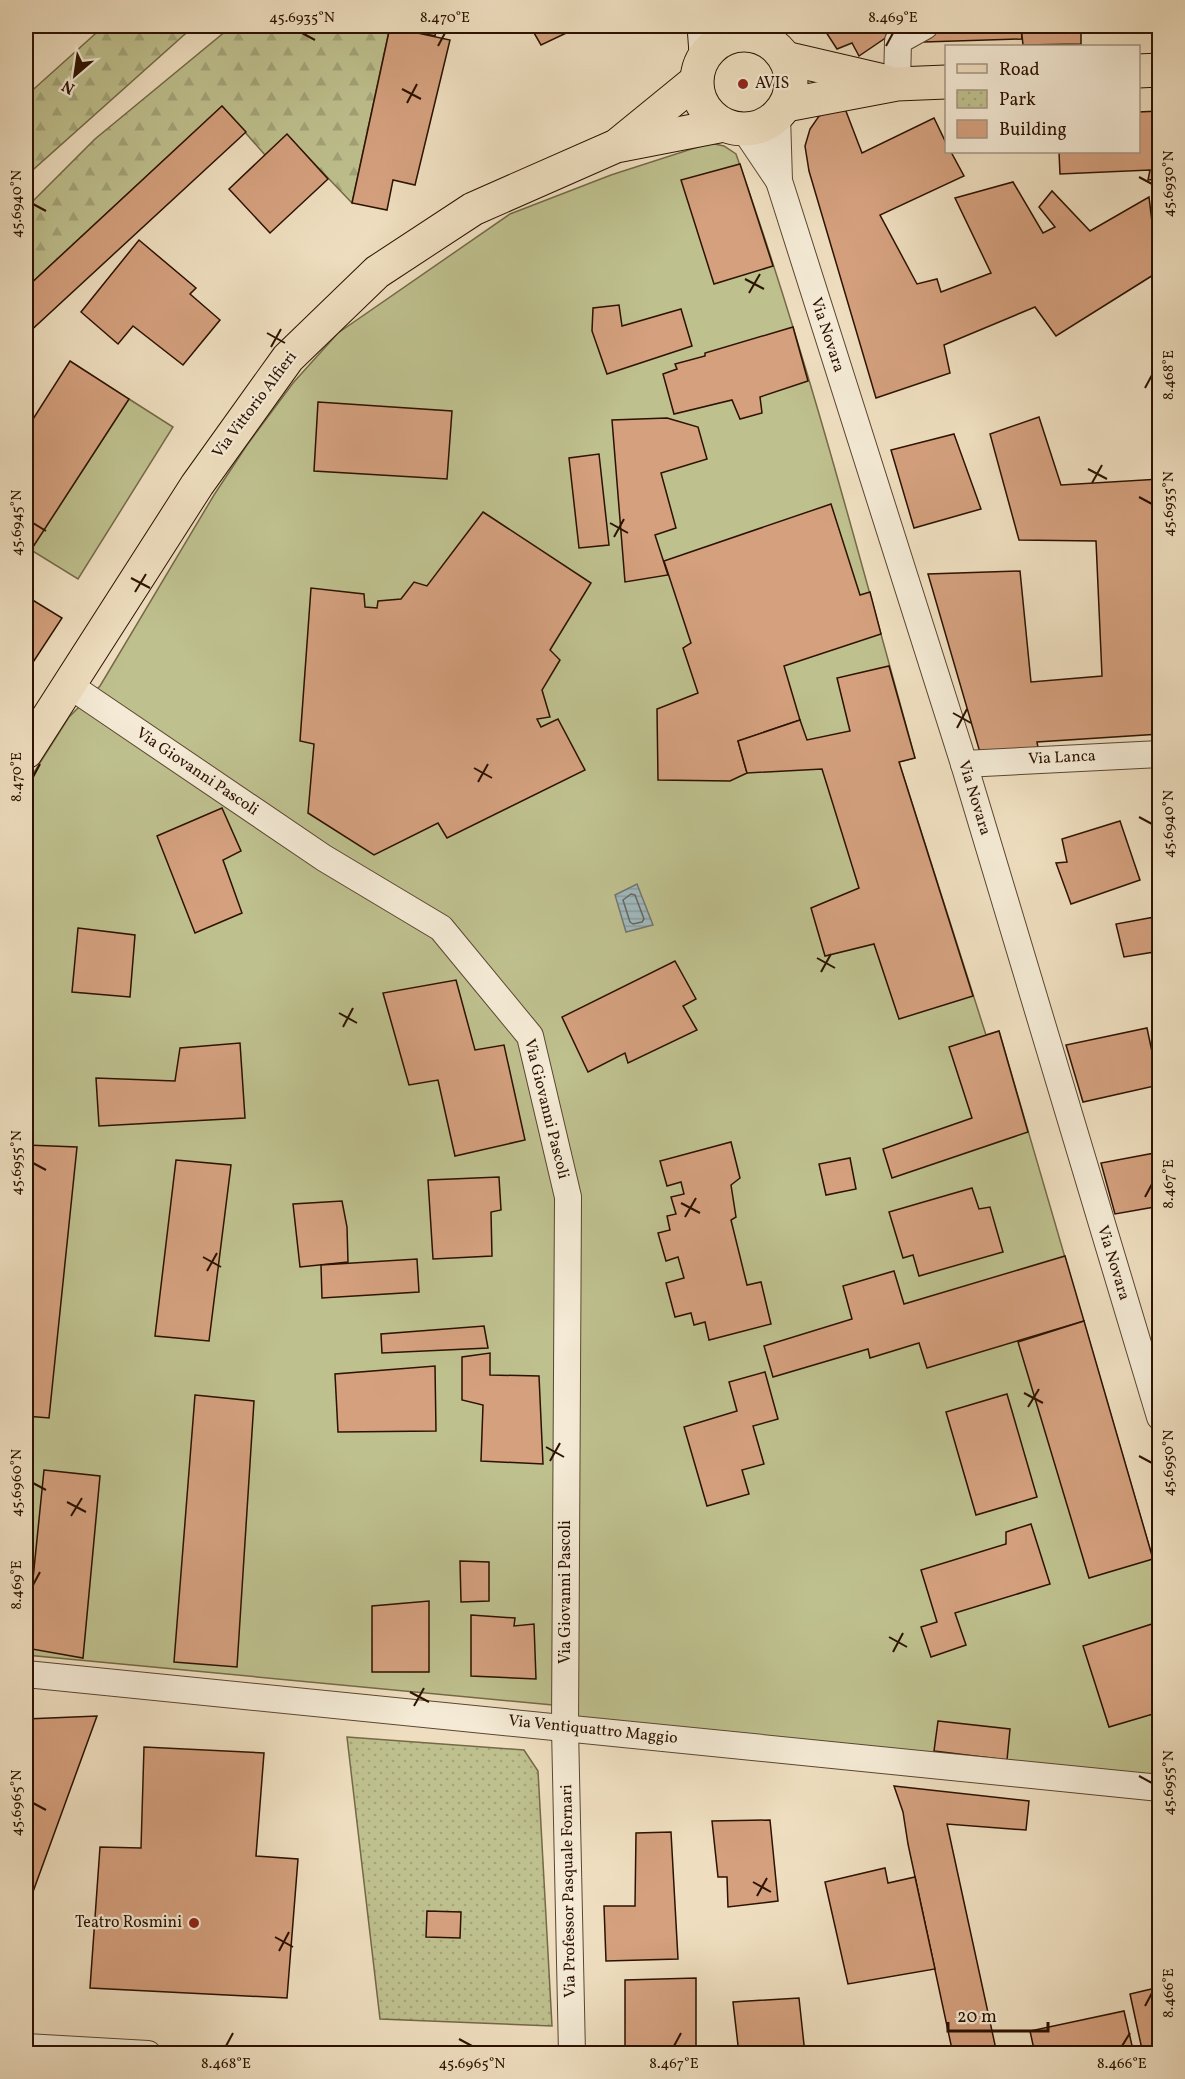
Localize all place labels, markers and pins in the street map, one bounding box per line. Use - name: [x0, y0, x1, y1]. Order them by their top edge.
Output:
- place label: AVIS: [755, 73, 789, 95]
- marker: AVIS: [736, 77, 750, 91]
- place label: Teatro Rosmini: [75, 1912, 182, 1934]
- marker: Teatro Rosmini: [187, 1916, 201, 1930]

